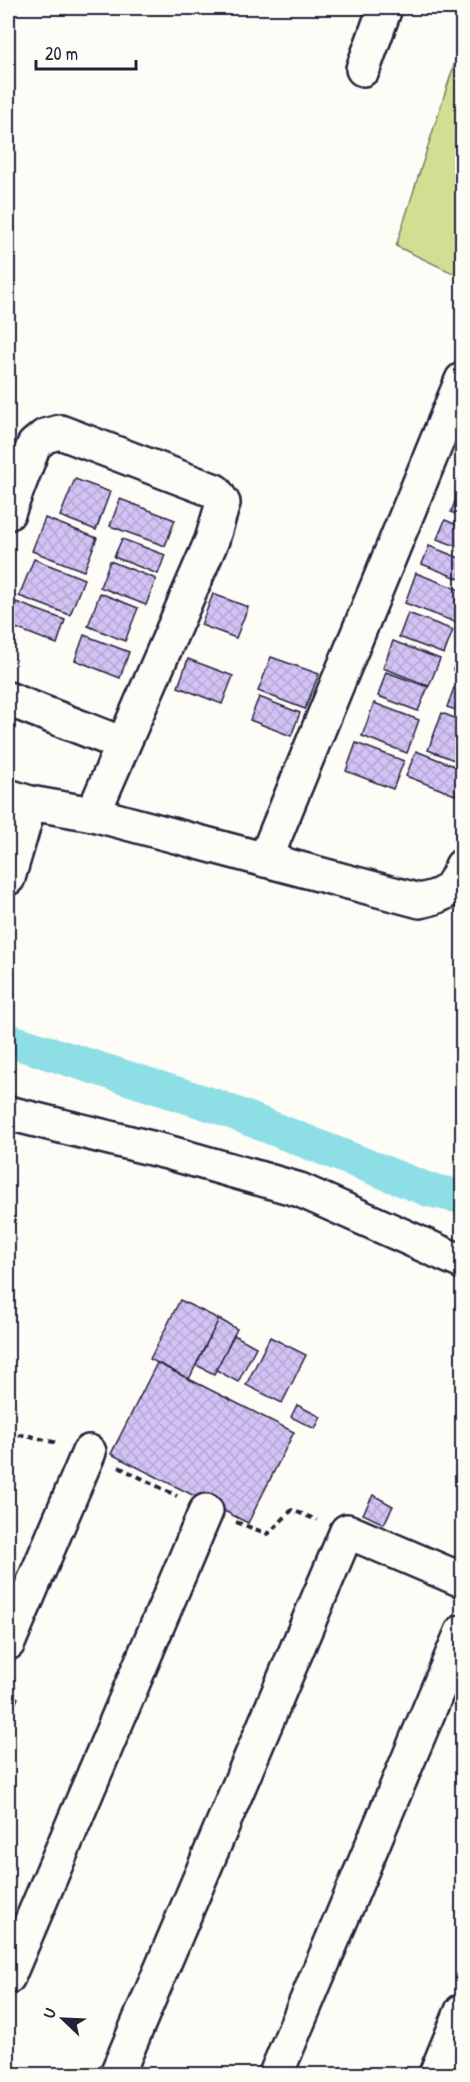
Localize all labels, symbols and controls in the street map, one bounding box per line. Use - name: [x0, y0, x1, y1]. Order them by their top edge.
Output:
- scale bar: [36, 33, 136, 71]
- text: 20 m: [45, 41, 78, 66]
- north arrow: [33, 1989, 93, 2049]
- text: U: [37, 2005, 61, 2021]

